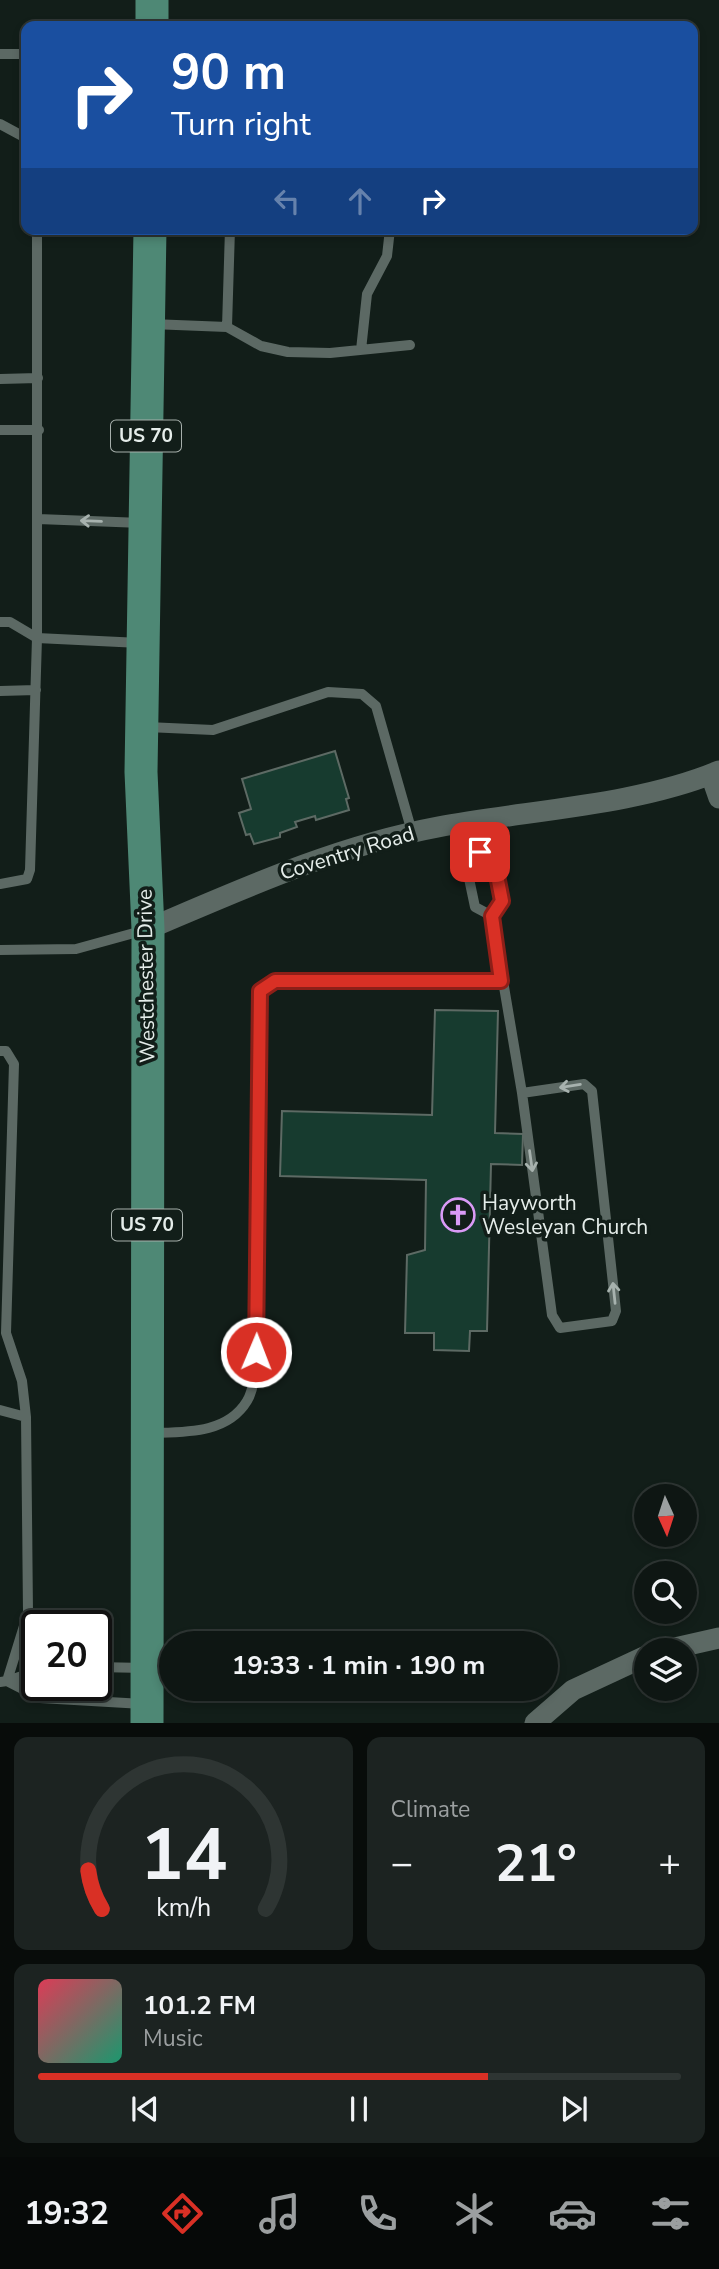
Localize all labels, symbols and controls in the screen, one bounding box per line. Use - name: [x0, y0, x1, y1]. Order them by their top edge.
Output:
- text: 90 m: [171, 39, 286, 106]
- icon: right: [56, 49, 147, 140]
- text: Turn right: [171, 103, 311, 146]
- icon: left: [268, 182, 306, 220]
- icon: ahead: [341, 182, 379, 220]
- icon: right: [414, 182, 452, 220]
- road number: US 70: [111, 420, 181, 452]
- one-way arrow: [80, 514, 103, 528]
- street label: Coventry Road: [276, 819, 418, 887]
- pin: [450, 822, 510, 882]
- icon: arrive: [461, 833, 499, 871]
- street label: Westchester Drive: [130, 889, 162, 1063]
- one-way arrow: [560, 1080, 582, 1093]
- one-way arrow: [525, 1149, 538, 1172]
- place label: Hayworth Wesleyan Church: [482, 1189, 648, 1241]
- church icon: Hayworth Wesleyan Church: [439, 1196, 477, 1234]
- road number: US 70: [112, 1210, 182, 1240]
- one-way arrow: [608, 1282, 621, 1305]
- position arrow: [219, 1315, 293, 1389]
- north arrow: [634, 1484, 696, 1547]
- map controls: [634, 1484, 697, 1701]
- button: search: [634, 1561, 697, 1624]
- speed limit sign: 20: [21, 1610, 112, 1701]
- button: layers: [634, 1638, 697, 1701]
- text: 19:33 · 1 min · 190 m: [232, 1648, 485, 1683]
- text: Climate: [391, 1794, 470, 1825]
- text: 14: [140, 1806, 227, 1906]
- text: 21°: [495, 1828, 577, 1899]
- text: −: [391, 1838, 413, 1889]
- text: +: [658, 1838, 681, 1889]
- text: km/h: [156, 1891, 211, 1925]
- text: 101.2 FM: [143, 1988, 256, 2023]
- text: Music: [143, 2023, 203, 2054]
- icon: previous: [126, 2090, 164, 2128]
- icon: pause: [340, 2090, 378, 2128]
- icon: next: [555, 2090, 593, 2128]
- icon: directions: [158, 2189, 207, 2238]
- icon: music: [255, 2189, 304, 2238]
- icon: phone: [353, 2189, 402, 2238]
- icon: climate: [450, 2189, 499, 2238]
- icon: car: [548, 2189, 597, 2238]
- icon: filters: [646, 2189, 695, 2238]
- text: 19:32: [24, 2192, 109, 2235]

